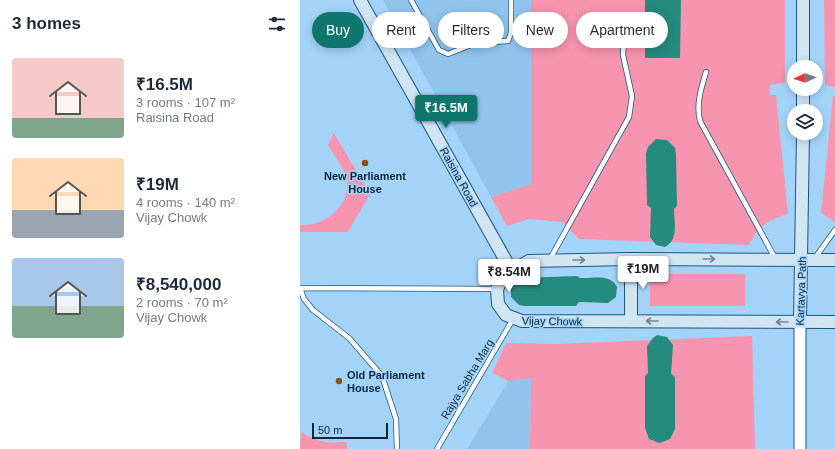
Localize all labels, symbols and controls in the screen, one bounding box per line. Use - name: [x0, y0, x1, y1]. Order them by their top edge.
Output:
- chip: Buy: [312, 12, 364, 48]
- chip: Rent: [372, 12, 430, 48]
- chip: Filters: [438, 12, 504, 48]
- chip: New: [512, 12, 568, 48]
- chip: Apartment: [576, 12, 668, 48]
- icon: filters: [266, 13, 288, 35]
- text: 3 homes: [12, 14, 81, 33]
- north arrow: [787, 60, 823, 96]
- map controls: [787, 60, 823, 140]
- icon: home: [44, 74, 92, 122]
- text: ₹16.5M: [136, 75, 193, 94]
- text: 3 rooms · 107 m²: [136, 95, 235, 110]
- pin: ₹16.5M: [413, 95, 479, 129]
- text: ₹16.5M: [424, 100, 468, 115]
- button: layers: [787, 104, 823, 140]
- text: Raisina Road: [136, 110, 214, 125]
- street label: Raisina Road: [438, 145, 480, 209]
- marker: New Parliament House: [360, 158, 370, 168]
- place label: New Parliament House: [324, 170, 406, 195]
- icon: home: [44, 174, 92, 222]
- text: ₹19M: [136, 175, 179, 194]
- text: 4 rooms · 140 m²: [136, 195, 235, 210]
- text: Vijay Chowk: [136, 210, 207, 225]
- one-way arrow: [702, 255, 715, 263]
- one-way arrow: [572, 256, 585, 264]
- pin: ₹19M: [619, 256, 667, 290]
- street label: Kartavya Path: [794, 256, 808, 326]
- pin: ₹8.54M: [476, 259, 542, 293]
- text: ₹19M: [627, 261, 659, 276]
- text: ₹8.54M: [487, 264, 531, 279]
- icon: home: [44, 274, 92, 322]
- text: ₹8,540,000: [136, 275, 221, 294]
- text: 2 rooms · 70 m²: [136, 295, 228, 310]
- text: Vijay Chowk: [136, 310, 207, 325]
- street label: Vijay Chowk: [522, 314, 583, 328]
- one-way arrow: [646, 317, 659, 325]
- one-way arrow: [776, 318, 789, 326]
- street label: Rajya Sabha Marg: [438, 337, 496, 421]
- place label: Old Parliament House: [347, 369, 425, 394]
- marker: Old Parliament House: [334, 376, 344, 386]
- scale bar: [312, 421, 388, 440]
- text: 50 m: [318, 424, 342, 436]

